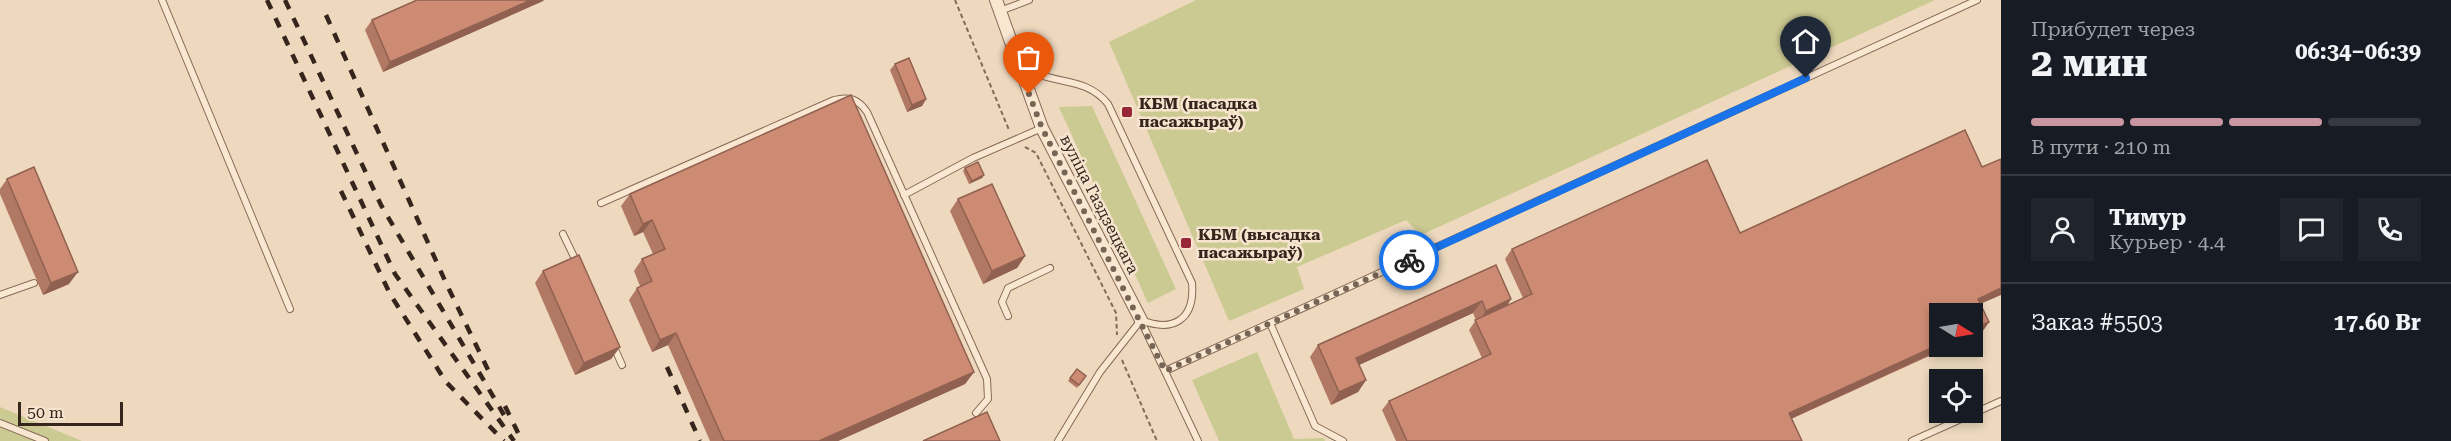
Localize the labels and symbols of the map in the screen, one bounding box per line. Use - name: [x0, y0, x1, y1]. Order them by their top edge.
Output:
- pin: [1780, 16, 1831, 78]
- pin: [1003, 32, 1054, 94]
- place label: КБМ (пасадка пасажыраў): [1139, 94, 1258, 131]
- marker: КБМ (пасадка пасажыраў): [1120, 105, 1134, 119]
- street label: вуліца Газдзецкага: [1056, 131, 1143, 277]
- place label: КБМ (высадка пасажыраў): [1198, 225, 1321, 262]
- courier: [1379, 230, 1439, 290]
- marker: КБМ (высадка пасажыраў): [1179, 236, 1193, 250]
- north arrow: [1929, 303, 1983, 357]
- scale bar: [18, 399, 123, 426]

